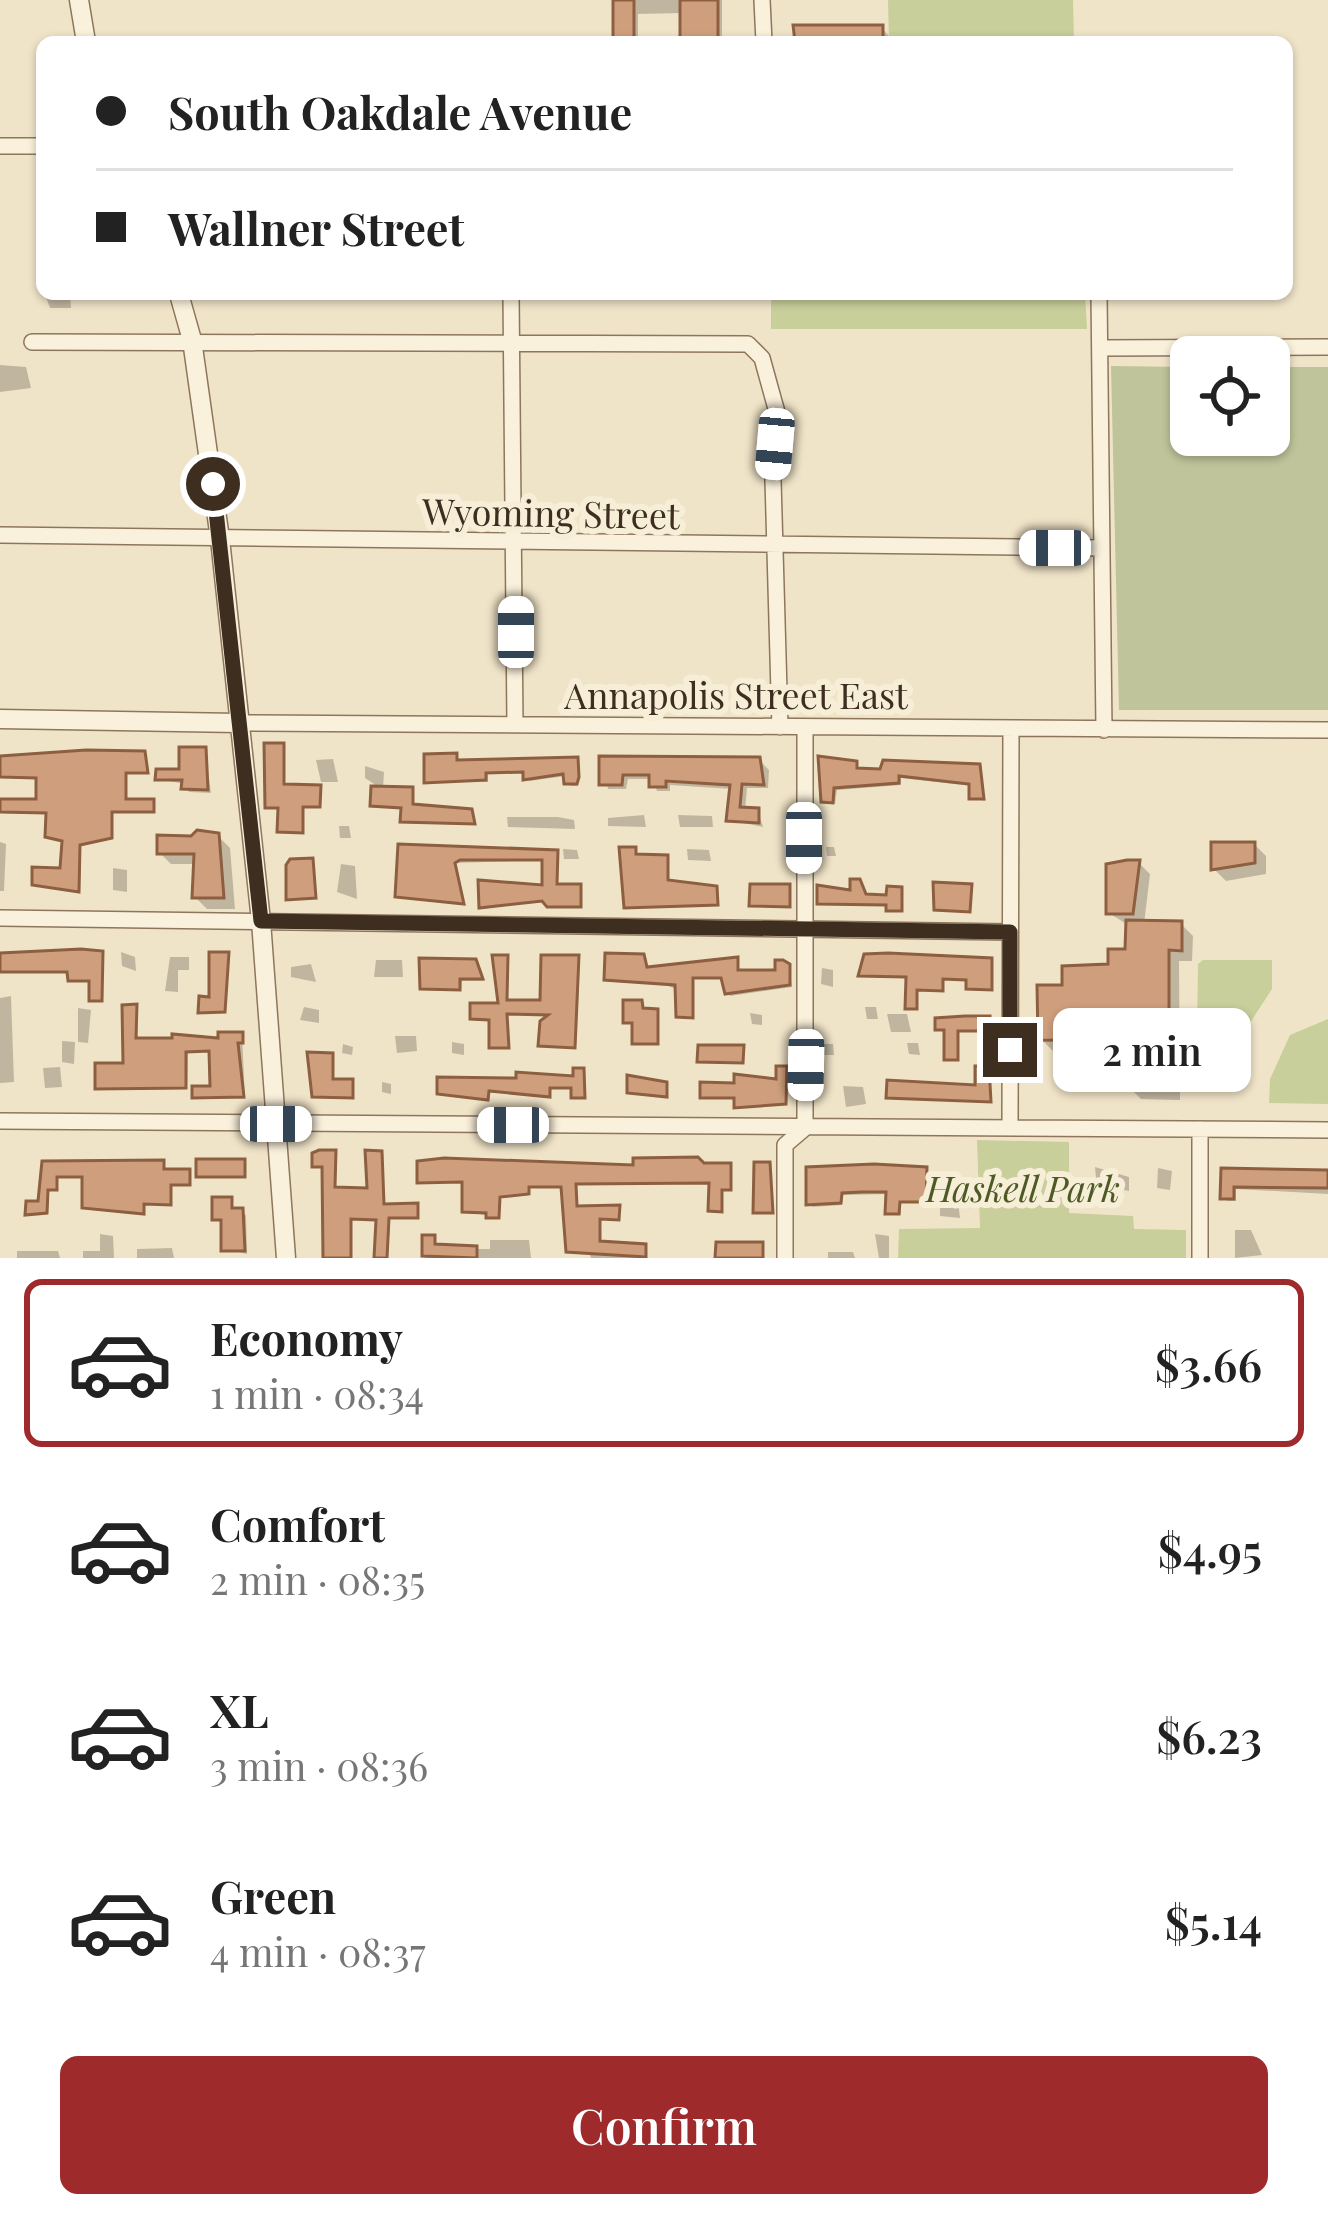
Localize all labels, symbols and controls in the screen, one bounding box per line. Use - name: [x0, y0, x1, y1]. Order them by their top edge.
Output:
- text: South Oakdale Avenue: [168, 81, 632, 141]
- text: Wallner Street: [168, 197, 464, 257]
- map controls: [1170, 336, 1290, 456]
- button: locate: [1170, 336, 1290, 456]
- car: [754, 407, 796, 481]
- route start: [186, 457, 240, 511]
- street label: Wyoming Street: [421, 486, 682, 538]
- car: [1019, 530, 1091, 566]
- car: [498, 596, 534, 668]
- street label: Annapolis Street East: [563, 670, 909, 718]
- car: [786, 802, 822, 874]
- callout: 2 min: [1052, 1008, 1250, 1092]
- route end: [983, 1023, 1037, 1077]
- text: 2 min: [1102, 1024, 1202, 1076]
- car: [787, 1029, 825, 1101]
- car: [240, 1106, 312, 1142]
- car: [477, 1107, 549, 1143]
- park label: Haskell Park: [924, 1163, 1120, 1211]
- text: Economy: [210, 1307, 403, 1367]
- icon: car: [66, 1309, 174, 1417]
- text: $3.66: [1155, 1333, 1262, 1393]
- text: 1 min · 08:34: [210, 1367, 424, 1419]
- text: Comfort: [210, 1493, 385, 1553]
- icon: car: [66, 1495, 174, 1603]
- text: $4.95: [1158, 1519, 1262, 1579]
- text: 2 min · 08:35: [210, 1553, 425, 1605]
- text: XL: [210, 1679, 269, 1739]
- icon: car: [66, 1681, 174, 1789]
- text: $6.23: [1156, 1705, 1262, 1765]
- text: 3 min · 08:36: [210, 1739, 428, 1791]
- text: Green: [210, 1865, 336, 1925]
- icon: car: [66, 1867, 174, 1975]
- text: $5.14: [1165, 1891, 1262, 1951]
- text: 4 min · 08:37: [210, 1925, 426, 1977]
- button: Confirm: [60, 2056, 1268, 2194]

